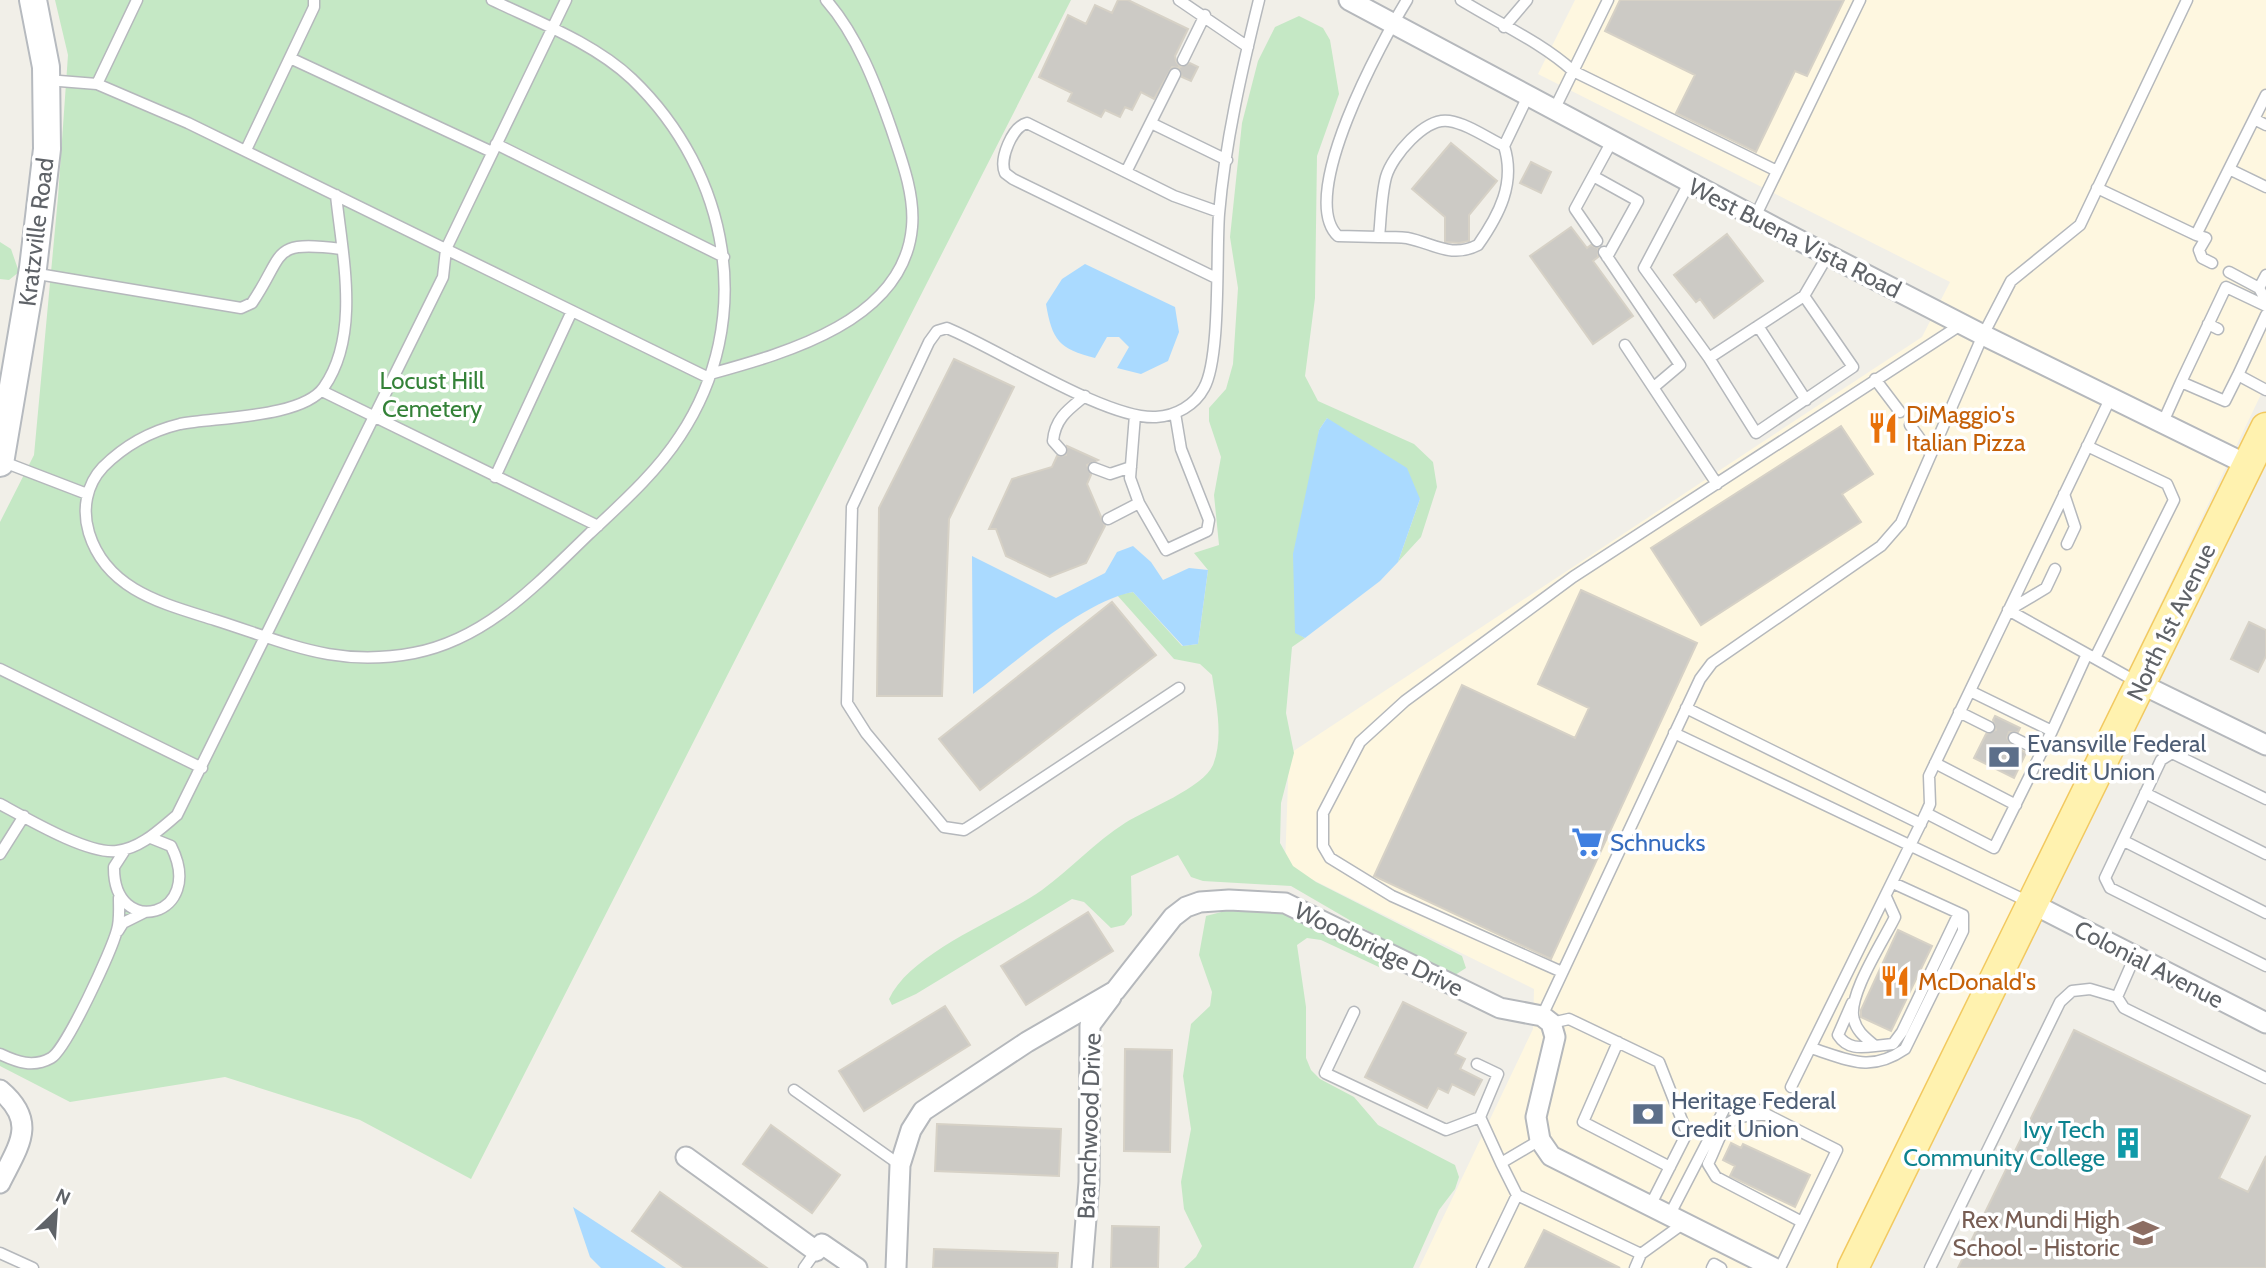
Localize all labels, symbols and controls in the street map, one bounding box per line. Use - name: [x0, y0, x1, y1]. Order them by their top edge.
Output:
- street label: Kratzville Road: [12, 156, 60, 308]
- street label: West Buena Vista Road: [1684, 172, 1906, 304]
- park label: Locust Hill Cemetery: [379, 366, 485, 423]
- place label: DiMaggio's Italian Pizza: [1906, 400, 2026, 457]
- restaurant icon: DiMaggio's Italian Pizza: [1866, 411, 1900, 445]
- street label: North 1st Avenue: [2120, 539, 2222, 705]
- place label: Evansville Federal Credit Union: [2027, 729, 2207, 786]
- bank icon: Evansville Federal Credit Union: [1987, 740, 2021, 774]
- supermarket icon: Schnucks: [1570, 825, 1604, 859]
- place label: Schnucks: [1610, 828, 1706, 857]
- street label: Woodbridge Drive: [1290, 896, 1468, 1002]
- street label: Colonial Avenue: [2070, 914, 2228, 1014]
- restaurant icon: McDonald's: [1878, 964, 1912, 998]
- place label: McDonald's: [1918, 967, 2036, 996]
- street label: Branchwood Drive: [1071, 1032, 1107, 1220]
- place label: Heritage Federal Credit Union: [1671, 1086, 1836, 1143]
- bank icon: Heritage Federal Credit Union: [1631, 1097, 1665, 1131]
- place label: Ivy Tech Community College: [1903, 1115, 2105, 1172]
- building icon: Ivy Tech Community College: [2111, 1126, 2145, 1160]
- north arrow: [21, 1177, 91, 1247]
- text: N: [52, 1184, 74, 1210]
- place label: Rex Mundi High School - Historic: [1953, 1205, 2120, 1262]
- school or university icon: Rex Mundi High School - Historic: [2126, 1216, 2160, 1250]

